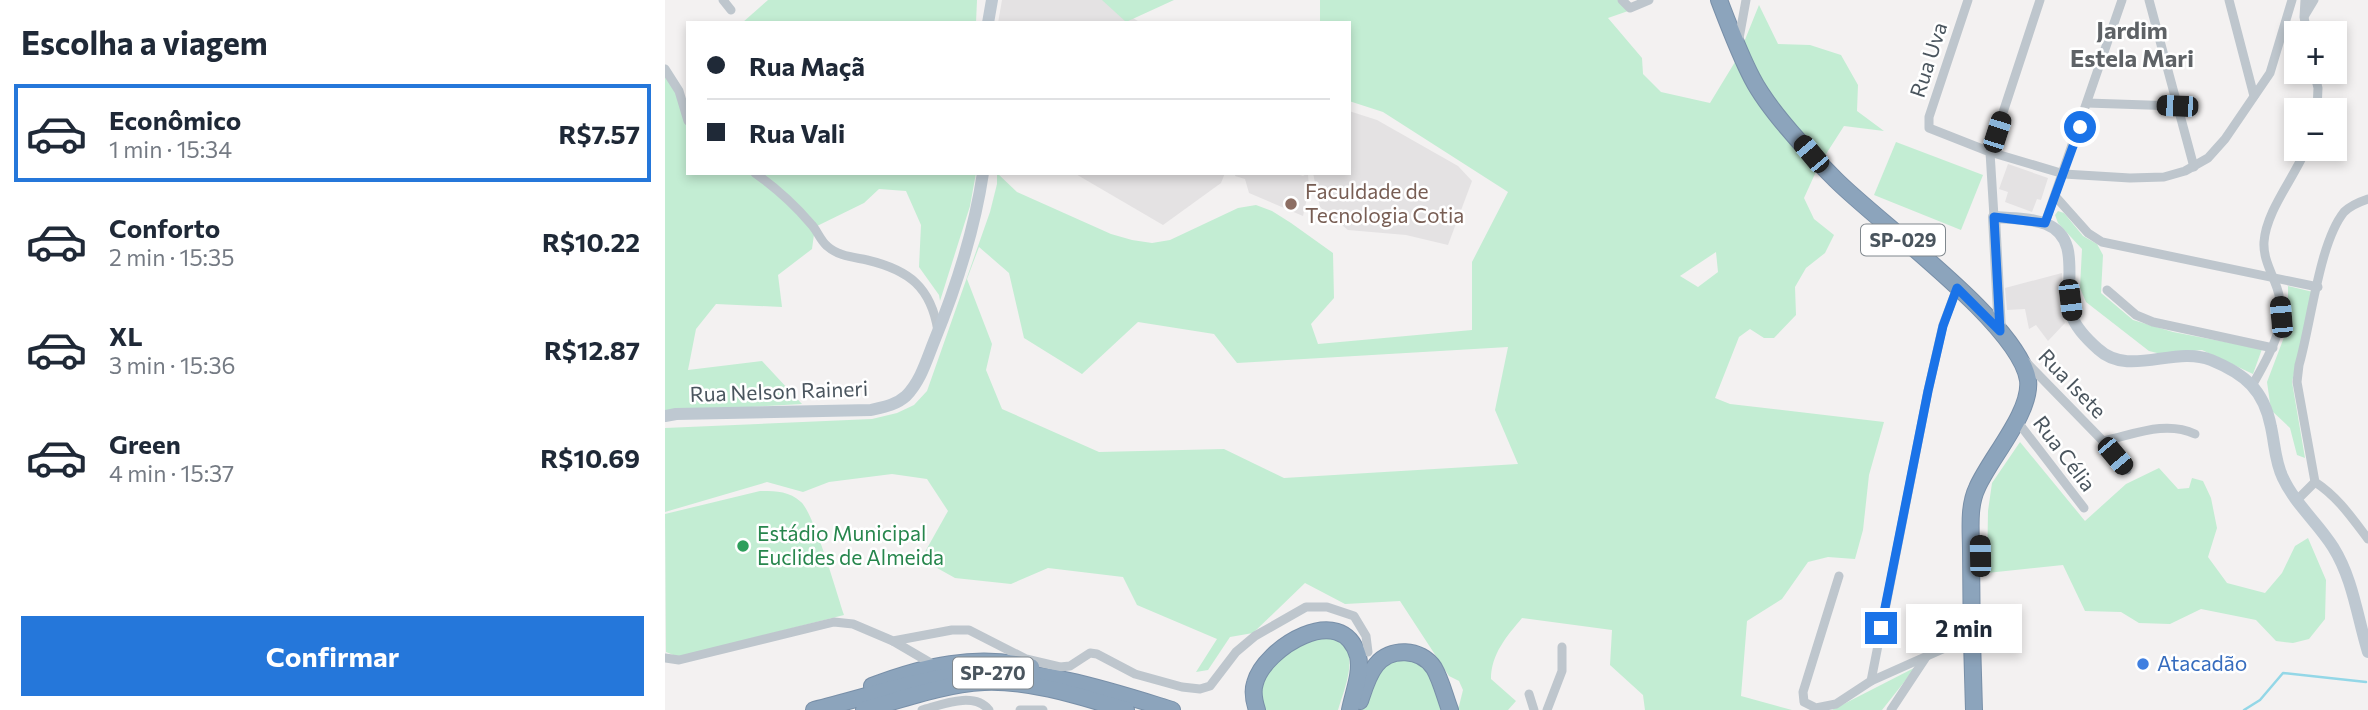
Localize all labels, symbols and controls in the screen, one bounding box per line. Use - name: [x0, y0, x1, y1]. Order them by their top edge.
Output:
- district label: Jardim Estela Mari: [2070, 15, 2194, 72]
- street label: Rua Uva: [1904, 19, 1951, 100]
- map controls: [2284, 21, 2347, 161]
- button: +: [2284, 21, 2347, 84]
- text: Escolha a viagem: [21, 22, 268, 62]
- text: Rua Maçã: [749, 50, 865, 81]
- car: [2156, 95, 2199, 117]
- button: −: [2284, 98, 2347, 161]
- icon: car: [25, 102, 88, 165]
- text: Econômico: [109, 104, 241, 135]
- car: [1981, 109, 2014, 155]
- route start: [2064, 111, 2096, 143]
- text: Rua Vali: [749, 117, 845, 148]
- text: R$7.57: [559, 118, 640, 149]
- car: [1790, 131, 1833, 177]
- text: 1 min · 15:34: [109, 135, 232, 163]
- place label: Faculdade de Tecnologia Cotia: [1305, 178, 1464, 227]
- marker: Faculdade de Tecnologia Cotia: [1283, 196, 1299, 212]
- icon: car: [25, 210, 88, 273]
- text: Conforto: [109, 212, 220, 243]
- road number: SP-029: [1861, 224, 1945, 256]
- text: R$10.22: [542, 226, 640, 257]
- text: 2 min · 15:35: [109, 243, 234, 271]
- car: [2058, 278, 2083, 322]
- car: [2269, 295, 2294, 339]
- icon: car: [25, 318, 88, 381]
- text: XL: [109, 320, 143, 351]
- text: R$12.87: [544, 334, 640, 365]
- street label: Rua Isete: [2034, 343, 2112, 423]
- text: 3 min · 15:36: [109, 351, 235, 379]
- street label: Rua Nelson Raineri: [689, 375, 869, 406]
- street label: Rua Célia: [2029, 410, 2102, 496]
- icon: car: [25, 426, 88, 489]
- text: Green: [109, 428, 181, 459]
- car: [2094, 433, 2137, 479]
- text: R$10.69: [540, 442, 640, 473]
- text: 4 min · 15:37: [109, 459, 234, 487]
- place label: Estádio Municipal Euclides de Almeida: [757, 520, 944, 569]
- car: [1970, 535, 1991, 577]
- marker: Estádio Municipal Euclides de Almeida: [735, 538, 751, 554]
- callout: 2 min: [1905, 604, 2021, 652]
- route end: [1865, 612, 1897, 644]
- text: 2 min: [1935, 614, 1993, 642]
- button: Confirmar: [21, 616, 644, 696]
- place label: Atacadão: [2157, 650, 2247, 675]
- marker: Atacadão: [2135, 656, 2151, 672]
- road number: SP-270: [953, 658, 1033, 688]

